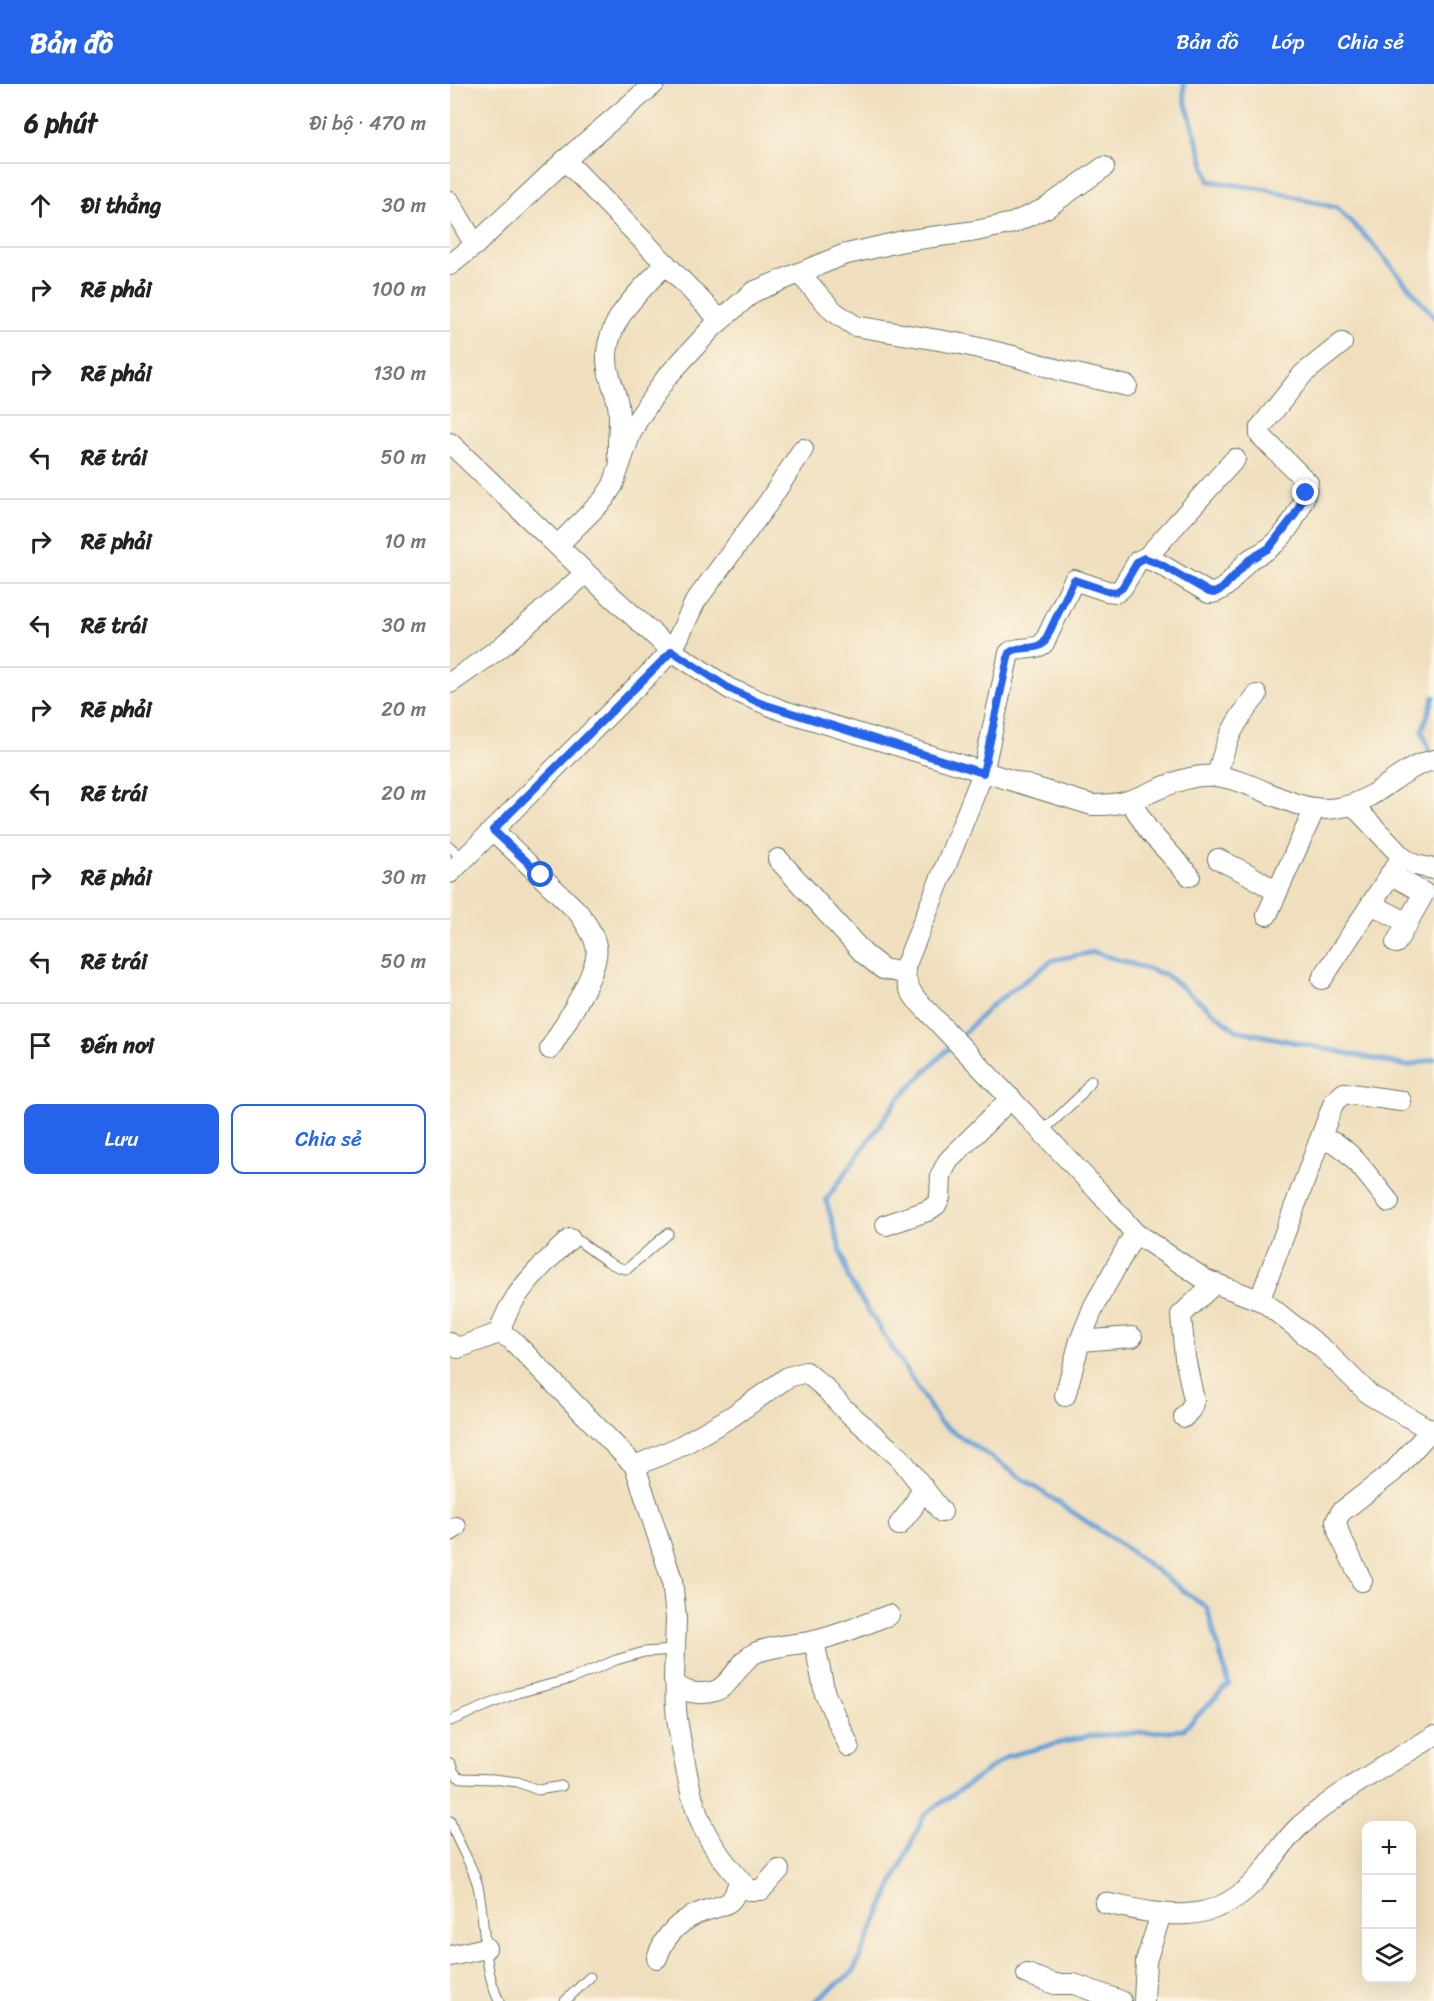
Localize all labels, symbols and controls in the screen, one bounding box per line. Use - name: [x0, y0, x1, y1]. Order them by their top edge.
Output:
- text: Bản đồ: [30, 18, 113, 67]
- text: Bản đồ: [1176, 23, 1238, 61]
- text: Lớp: [1271, 23, 1305, 61]
- text: Chia sẻ: [1338, 23, 1404, 61]
- text: 6 phút: [24, 100, 97, 146]
- text: Đi bộ · 470 m: [309, 106, 426, 141]
- text: Đi thẳng: [81, 186, 161, 225]
- text: 30 m: [382, 188, 426, 223]
- icon: ahead: [24, 189, 57, 222]
- text: Rẽ phải: [81, 270, 152, 309]
- text: 100 m: [372, 272, 426, 307]
- icon: right: [24, 273, 57, 306]
- text: Rẽ phải: [81, 354, 152, 393]
- text: 130 m: [373, 356, 426, 391]
- icon: right: [24, 357, 57, 390]
- text: Rẽ trái: [81, 438, 147, 477]
- text: 50 m: [381, 440, 426, 475]
- icon: left: [24, 441, 57, 474]
- route end: [1292, 479, 1318, 505]
- text: Rẽ phải: [81, 522, 152, 561]
- text: 10 m: [384, 524, 426, 559]
- icon: right: [24, 525, 57, 558]
- text: Rẽ trái: [81, 606, 147, 645]
- text: 30 m: [382, 608, 426, 643]
- icon: left: [24, 609, 57, 642]
- text: Rẽ phải: [81, 690, 152, 729]
- text: 20 m: [381, 692, 426, 727]
- icon: right: [24, 693, 57, 726]
- text: Rẽ trái: [81, 774, 147, 813]
- text: 20 m: [381, 776, 426, 811]
- icon: left: [24, 777, 57, 810]
- text: Rẽ phải: [81, 858, 152, 897]
- text: 30 m: [382, 860, 426, 895]
- icon: right: [24, 861, 57, 894]
- route start: [527, 861, 553, 887]
- text: Rẽ trái: [81, 942, 147, 981]
- text: 50 m: [381, 944, 426, 979]
- icon: left: [24, 945, 57, 978]
- text: Đến nơi: [81, 1026, 154, 1065]
- icon: arrive: [24, 1029, 57, 1062]
- button: Lưu: [24, 1104, 219, 1174]
- button: Chia sẻ: [231, 1104, 426, 1174]
- map controls: [1362, 1821, 1416, 1983]
- button: +: [1362, 1821, 1416, 1875]
- button: −: [1362, 1875, 1416, 1929]
- button: layers: [1362, 1929, 1416, 1983]

